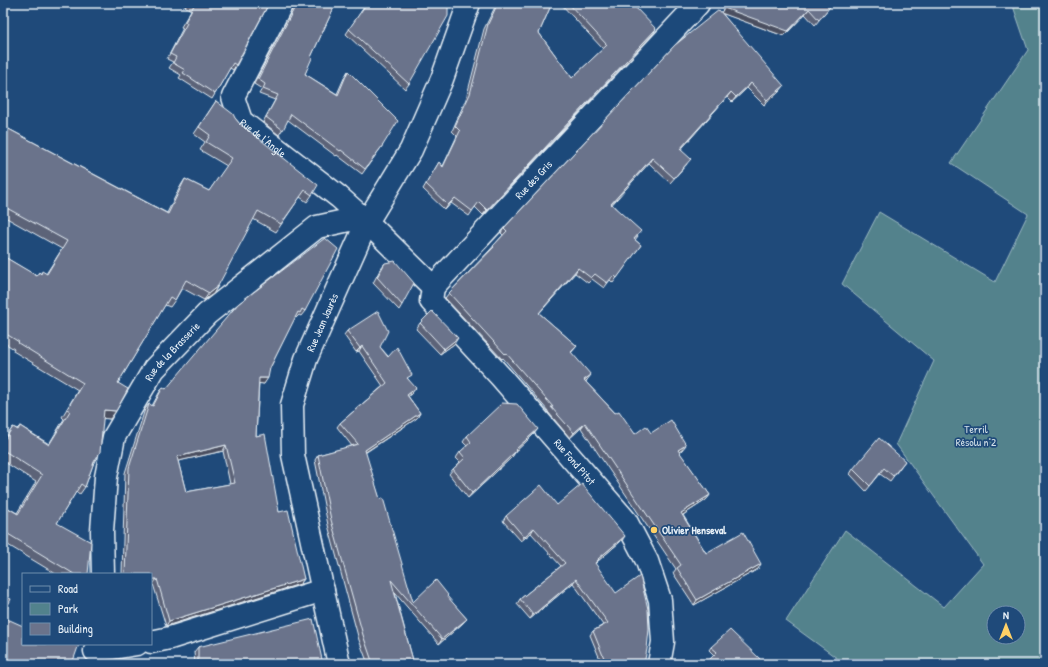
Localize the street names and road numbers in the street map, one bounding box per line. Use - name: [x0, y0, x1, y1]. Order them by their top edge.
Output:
- street label: Rue de l'Angle: [237, 116, 289, 161]
- street label: Rue des Gris: [512, 157, 555, 202]
- street label: Rue Jean Jaurès: [303, 291, 341, 354]
- street label: Rue de la Brasserie: [142, 318, 203, 383]
- street label: Rue Fond Pitot: [551, 436, 599, 488]

